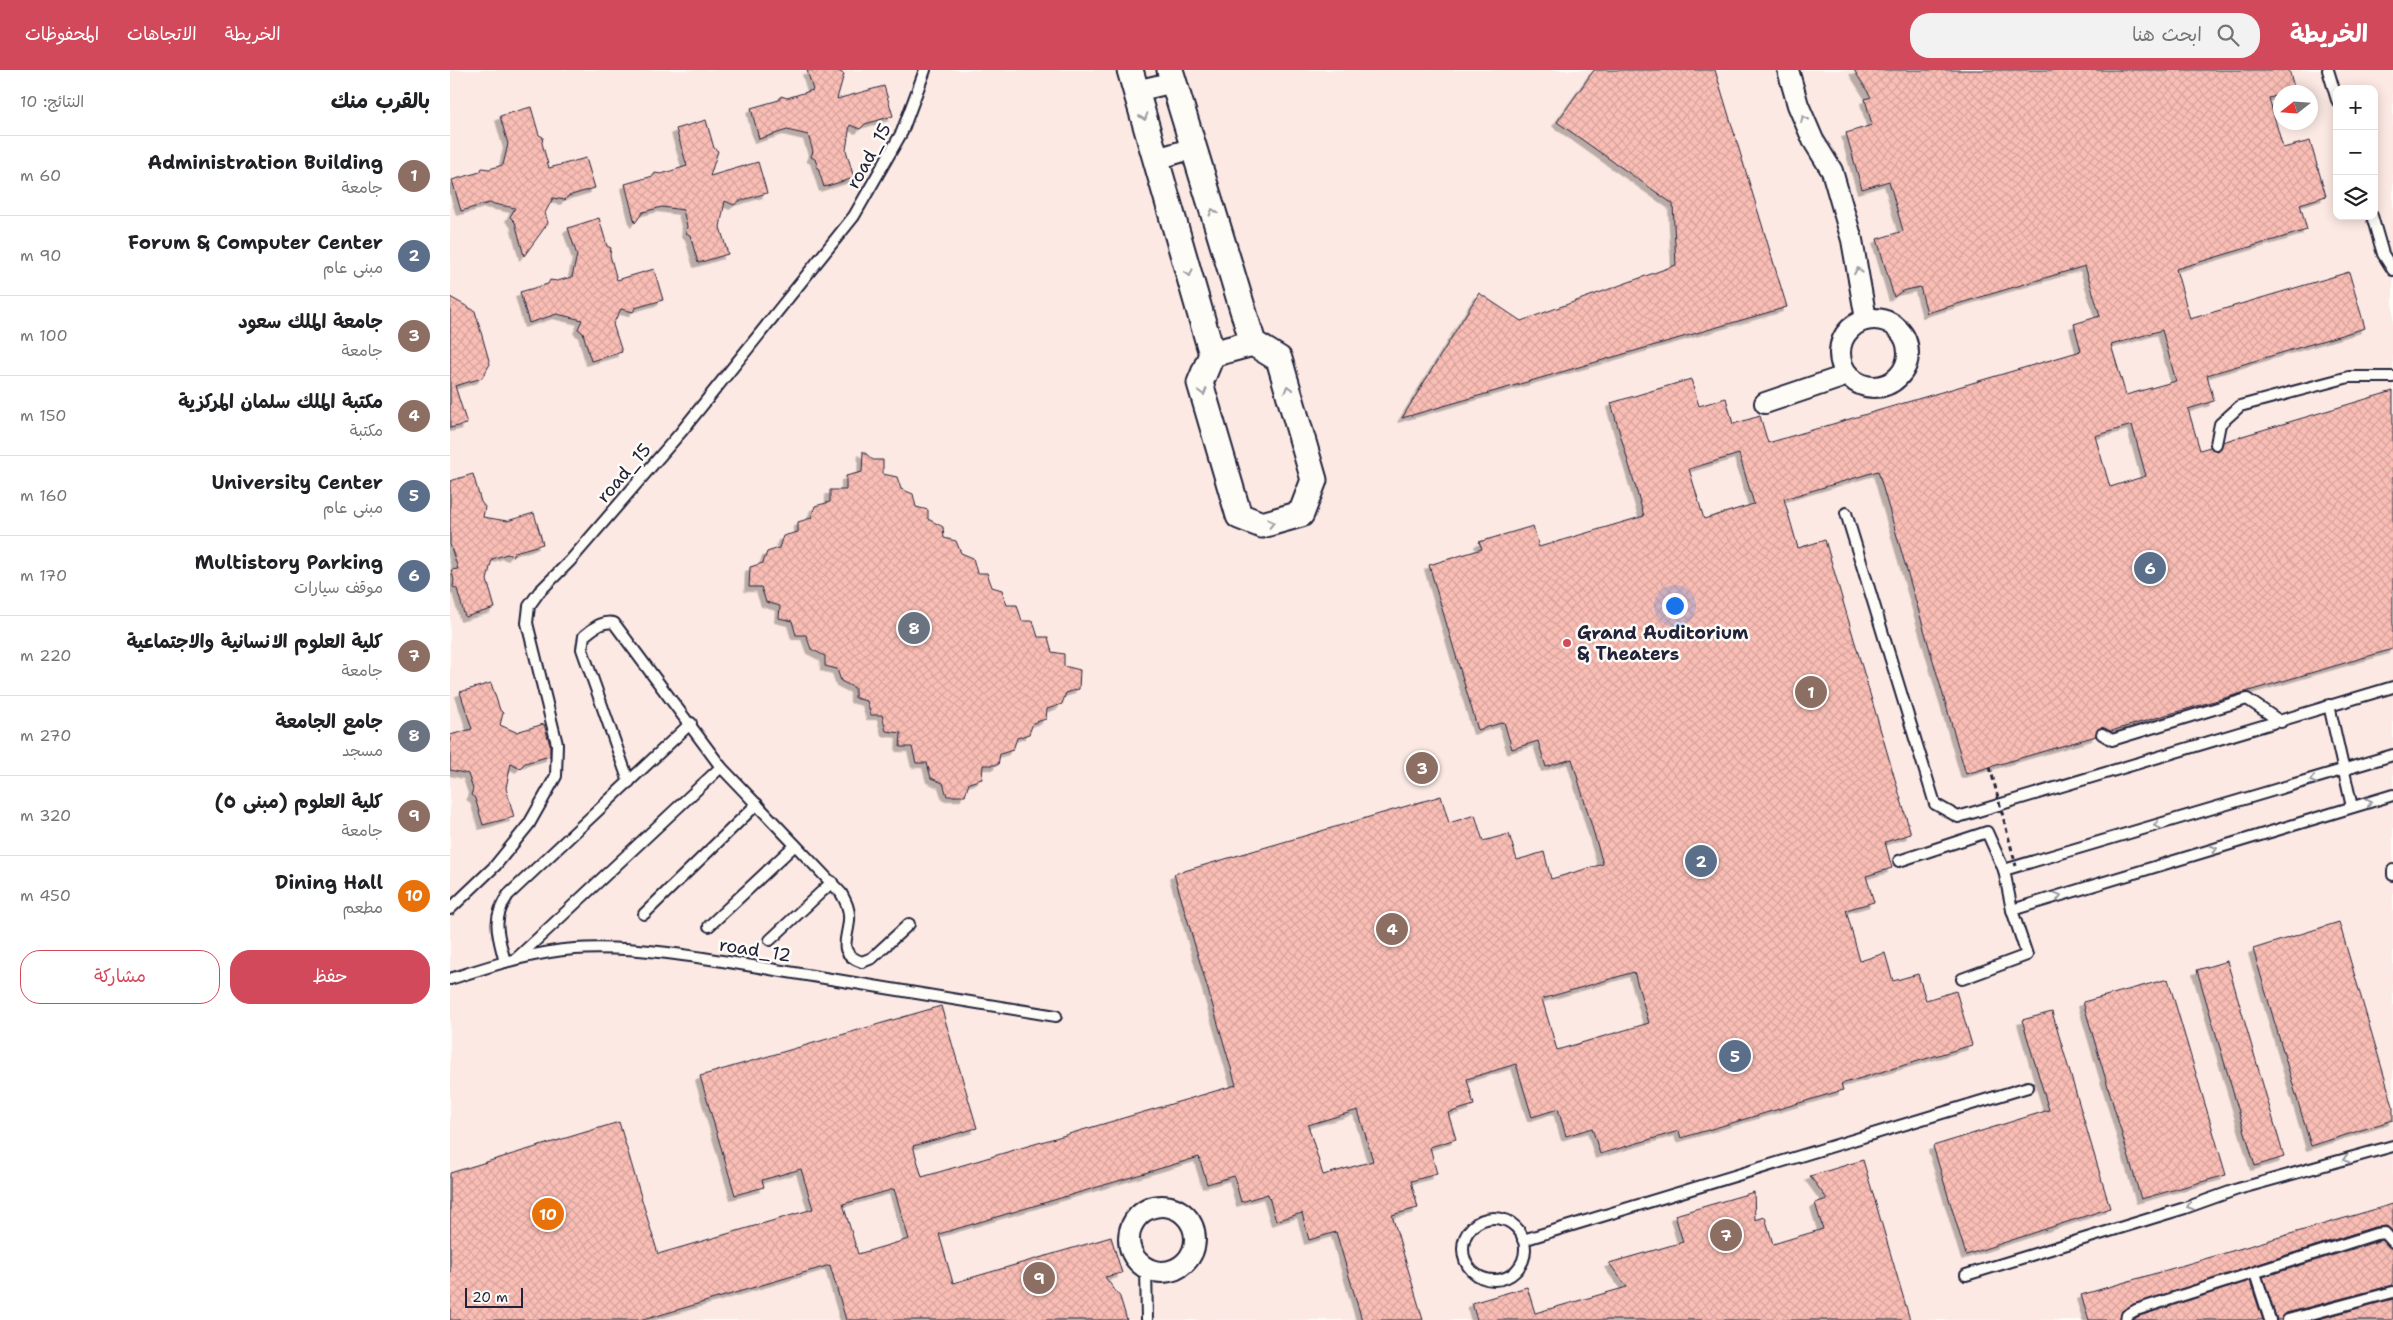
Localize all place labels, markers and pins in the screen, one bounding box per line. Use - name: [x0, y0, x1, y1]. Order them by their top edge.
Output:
- pin: 6: [2134, 549, 2166, 587]
- pin: 8: [898, 609, 930, 647]
- place label: Grand Auditorium & Theaters: [1577, 621, 1749, 666]
- marker: Grand Auditorium & Theaters: [1561, 637, 1573, 649]
- pin: 1: [1795, 673, 1827, 711]
- pin: 3: [1406, 749, 1438, 787]
- pin: 2: [1685, 842, 1717, 880]
- pin: 4: [1376, 910, 1408, 948]
- pin: 5: [1719, 1037, 1751, 1075]
- pin: 10: [532, 1195, 564, 1233]
- pin: 7: [1710, 1216, 1742, 1254]
- pin: 9: [1023, 1259, 1055, 1297]

